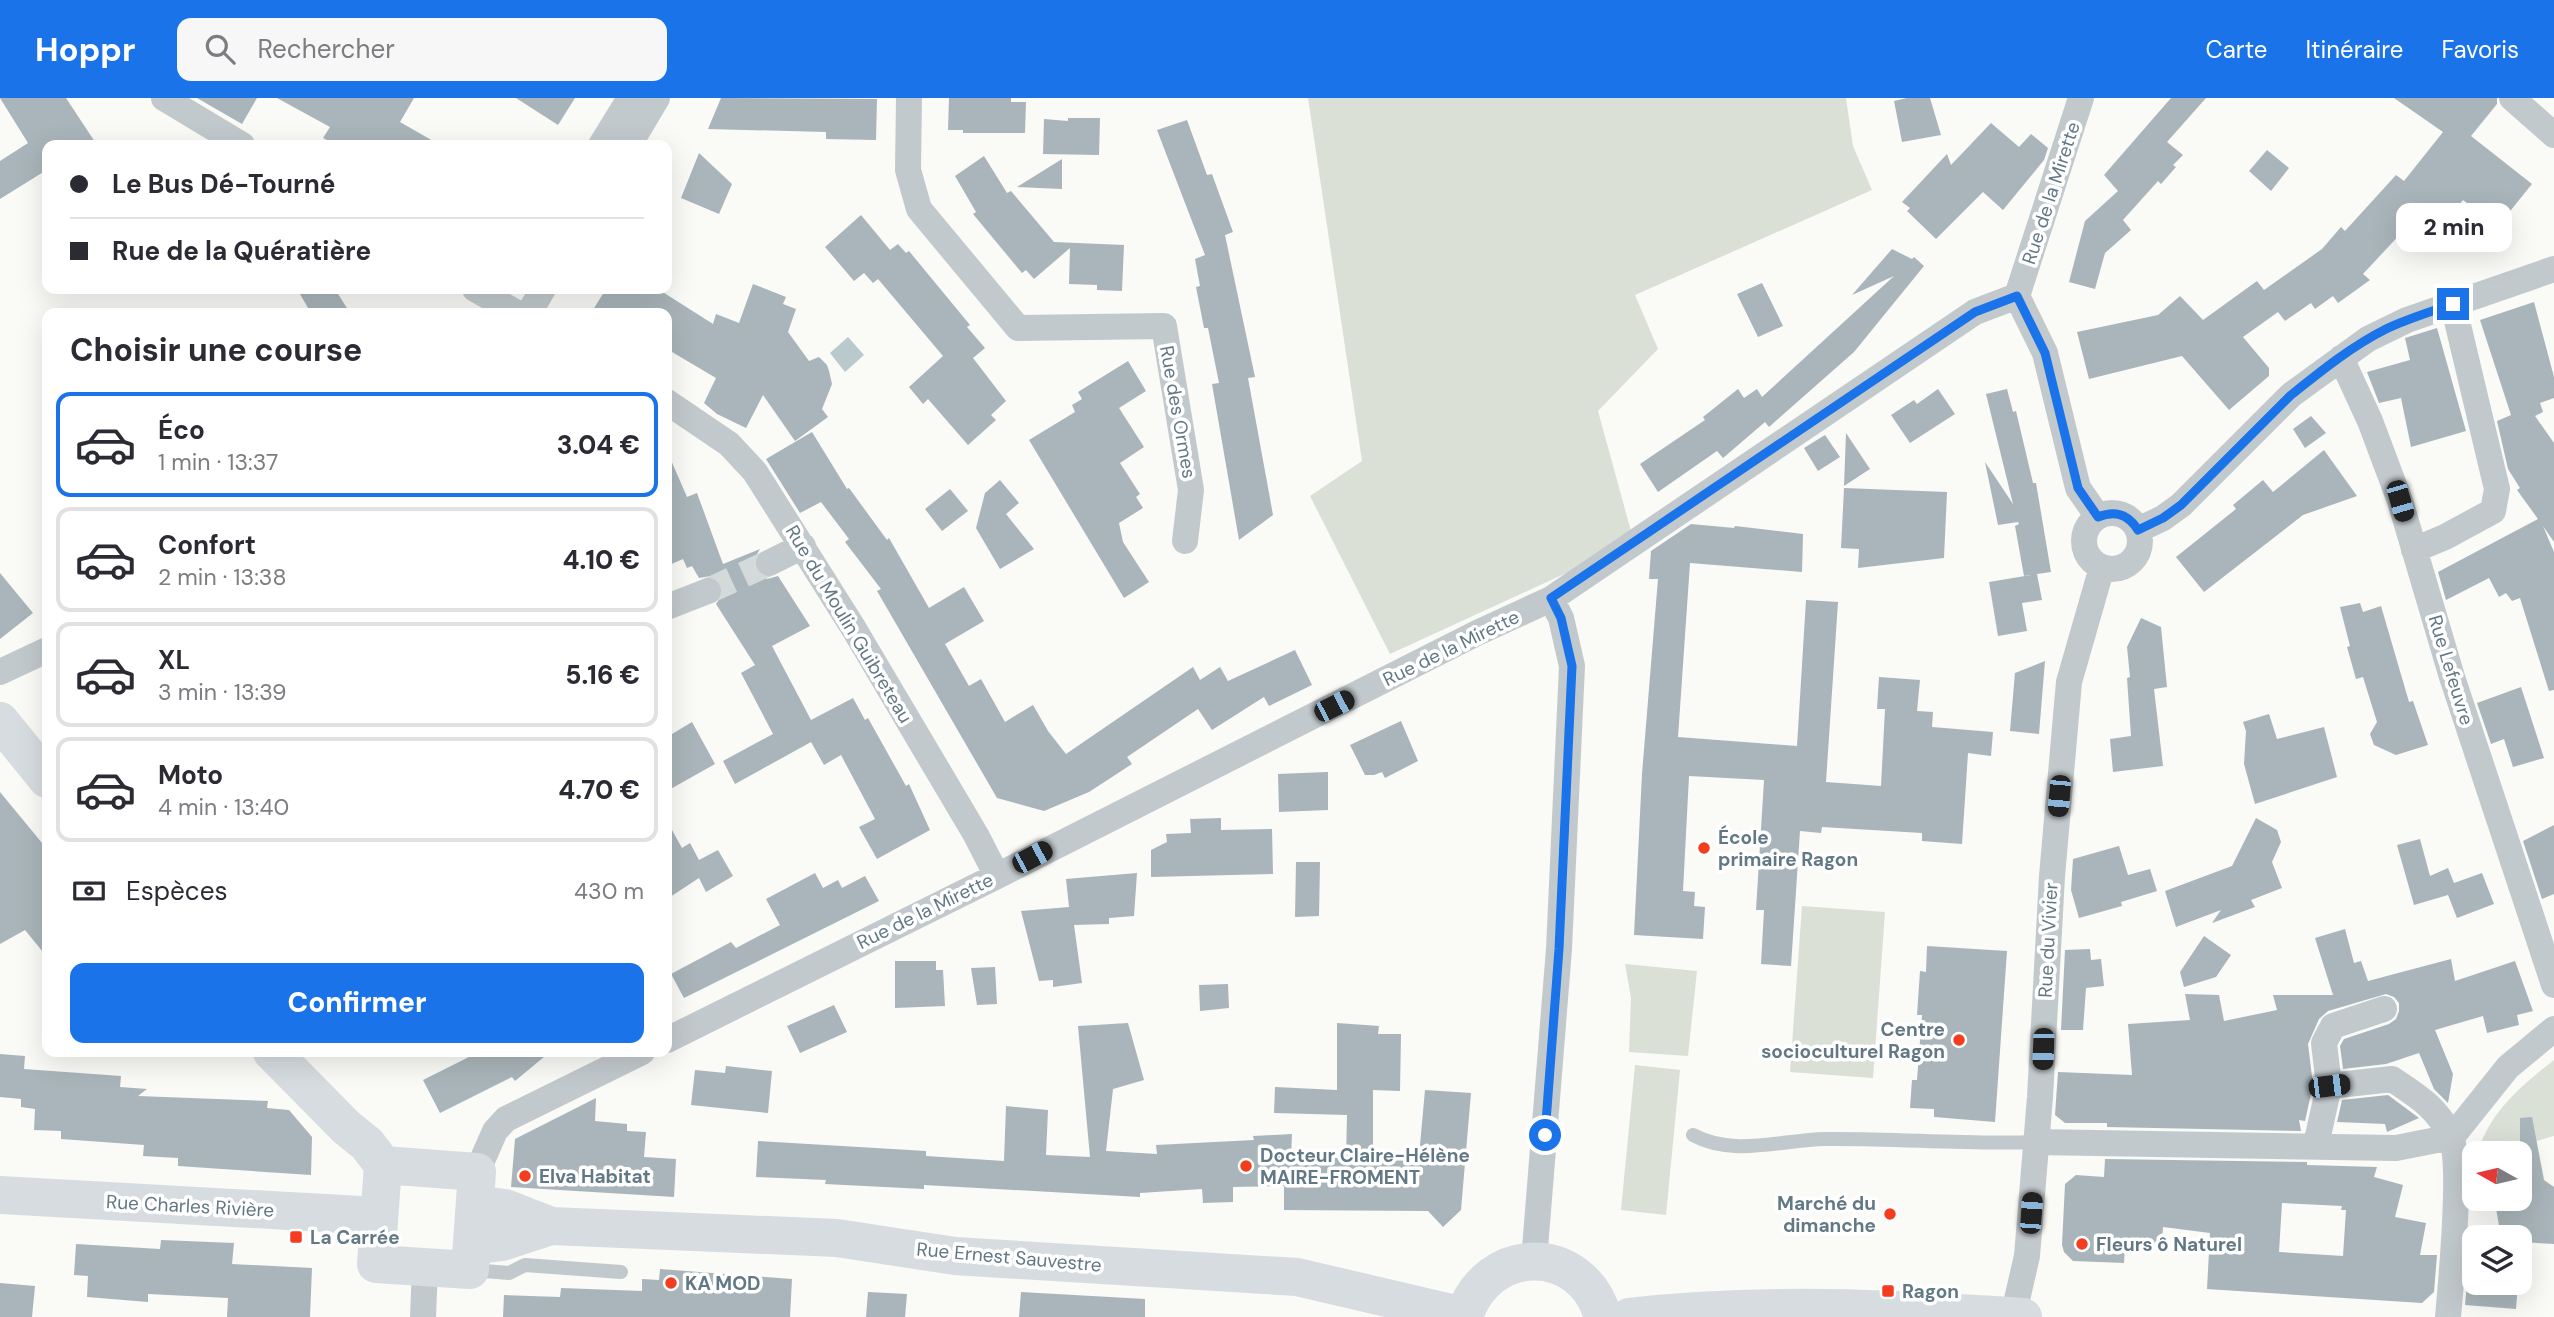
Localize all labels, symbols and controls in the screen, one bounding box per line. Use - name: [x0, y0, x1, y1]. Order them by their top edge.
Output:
- search box: [177, 18, 667, 81]
- text: Hoppr: [35, 28, 135, 71]
- icon: search: [201, 30, 239, 68]
- text: Rechercher: [257, 32, 395, 66]
- text: Carte: [2206, 34, 2267, 65]
- text: Itinéraire: [2305, 34, 2403, 65]
- text: Favoris: [2441, 34, 2519, 65]
- street label: Rue de la Mirette: [2016, 119, 2086, 267]
- text: Le Bus Dé-Tourné: [112, 167, 335, 201]
- callout: 2 min: [2395, 202, 2511, 252]
- text: 2 min: [2423, 212, 2485, 242]
- text: Rue de la Quératière: [112, 234, 371, 268]
- route end: [2437, 288, 2469, 320]
- text: Choisir une course: [70, 329, 362, 371]
- street label: Rue des Ormes: [1154, 344, 1202, 480]
- icon: car: [74, 413, 137, 476]
- text: Éco: [158, 413, 205, 447]
- text: 3.04 €: [557, 428, 640, 462]
- text: 1 min · 13:37: [158, 447, 278, 477]
- car: [2385, 478, 2416, 524]
- street label: Rue du Moulin Guibreteau: [780, 520, 918, 728]
- icon: car: [74, 528, 137, 591]
- text: Confort: [158, 528, 256, 562]
- text: 4.10 €: [563, 543, 640, 577]
- text: 2 min · 13:38: [158, 562, 286, 592]
- street label: Rue de la Mirette: [1379, 604, 1523, 692]
- street label: Rue Lefeuvre: [2422, 612, 2480, 728]
- icon: car: [74, 643, 137, 706]
- text: XL: [158, 643, 190, 677]
- text: 5.16 €: [565, 658, 640, 692]
- text: 3 min · 13:39: [158, 677, 287, 707]
- car: [1311, 687, 1358, 725]
- icon: car: [74, 758, 137, 821]
- text: Moto: [158, 758, 223, 792]
- text: 4.70 €: [558, 773, 640, 807]
- car: [2047, 774, 2072, 818]
- text: 4 min · 13:40: [158, 792, 289, 822]
- place label: École primaire Ragon: [1718, 825, 1858, 872]
- car: [1009, 838, 1056, 876]
- marker: École primaire Ragon: [1696, 840, 1712, 856]
- street label: Rue de la Mirette: [853, 867, 997, 955]
- icon: cash: [70, 872, 108, 910]
- text: Espèces: [126, 874, 227, 908]
- text: 430 m: [574, 876, 644, 906]
- street label: Rue du Vivier: [2032, 882, 2064, 998]
- button: Confirmer: [70, 963, 644, 1043]
- place label: Centre socioculturel Ragon: [1761, 1017, 1945, 1064]
- car: [2032, 1028, 2055, 1070]
- marker: Centre socioculturel Ragon: [1951, 1032, 1967, 1048]
- car: [2307, 1073, 2352, 1099]
- route start: [1529, 1119, 1561, 1151]
- north arrow: [2462, 1141, 2532, 1211]
- map controls: [2462, 1141, 2532, 1295]
- place label: Docteur Claire-Hélène MAIRE-FROMENT: [1260, 1143, 1470, 1190]
- marker: Docteur Claire-Hélène MAIRE-FROMENT: [1238, 1158, 1254, 1174]
- place label: Elva Habitat: [539, 1164, 651, 1189]
- marker: Elva Habitat: [517, 1168, 533, 1184]
- street label: Rue Charles Rivière: [105, 1189, 275, 1223]
- place label: Marché du dimanche: [1777, 1191, 1876, 1238]
- car: [2020, 1191, 2043, 1235]
- marker: Marché du dimanche: [1882, 1206, 1898, 1222]
- place label: La Carrée: [310, 1225, 400, 1250]
- button: layers: [2462, 1225, 2532, 1295]
- marker: La Carrée: [288, 1229, 304, 1245]
- place label: Fleurs ô Naturel: [2096, 1232, 2242, 1257]
- street label: Rue Ernest Sauvestre: [915, 1236, 1103, 1278]
- marker: Fleurs ô Naturel: [2074, 1236, 2090, 1252]
- place label: KA MOD: [685, 1271, 761, 1296]
- marker: KA MOD: [663, 1275, 679, 1291]
- place label: Ragon: [1902, 1279, 1959, 1304]
- marker: Ragon: [1880, 1283, 1896, 1299]

